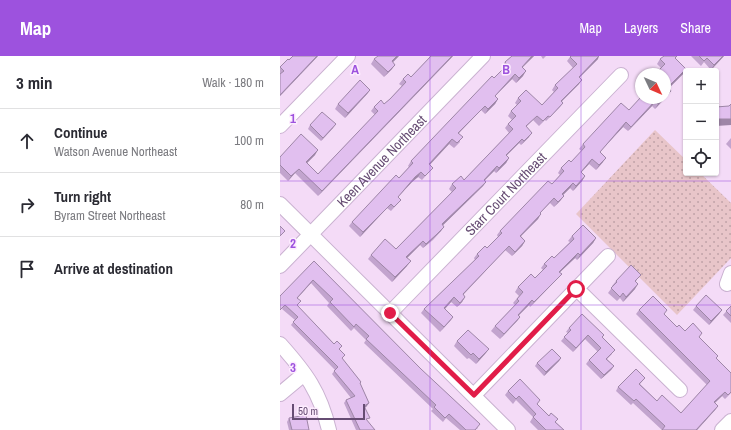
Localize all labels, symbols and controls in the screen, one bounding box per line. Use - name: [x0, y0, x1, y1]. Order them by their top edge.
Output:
- text: Map: [20, 15, 51, 41]
- text: Map: [580, 19, 602, 37]
- text: Layers: [624, 19, 658, 37]
- text: Share: [680, 19, 711, 37]
- text: A: [351, 61, 359, 78]
- text: B: [502, 61, 510, 78]
- north arrow: [635, 68, 671, 104]
- map controls: [683, 68, 719, 176]
- button: +: [683, 68, 719, 104]
- text: 3 min: [16, 71, 52, 94]
- text: Walk · 180 m: [202, 74, 264, 91]
- button: −: [683, 104, 719, 140]
- text: 1: [290, 110, 296, 127]
- street label: Keen Avenue Northeast: [333, 111, 430, 211]
- text: Continue: [54, 122, 107, 143]
- icon: ahead: [16, 130, 38, 152]
- text: 100 m: [234, 132, 264, 149]
- button: locate: [683, 140, 719, 176]
- text: Watson Avenue Northeast: [54, 143, 177, 160]
- street label: Starr Court Northeast: [461, 148, 550, 239]
- text: Turn right: [54, 186, 111, 207]
- icon: right: [16, 194, 38, 216]
- text: 80 m: [240, 196, 264, 213]
- text: Byram Street Northeast: [54, 207, 165, 224]
- text: 2: [290, 235, 296, 252]
- icon: arrive: [16, 258, 38, 280]
- text: Arrive at destination: [54, 258, 173, 279]
- route start: [567, 280, 585, 298]
- route end: [381, 304, 399, 322]
- text: 3: [290, 359, 296, 376]
- scale bar: [292, 402, 365, 421]
- text: 50 m: [298, 404, 318, 418]

